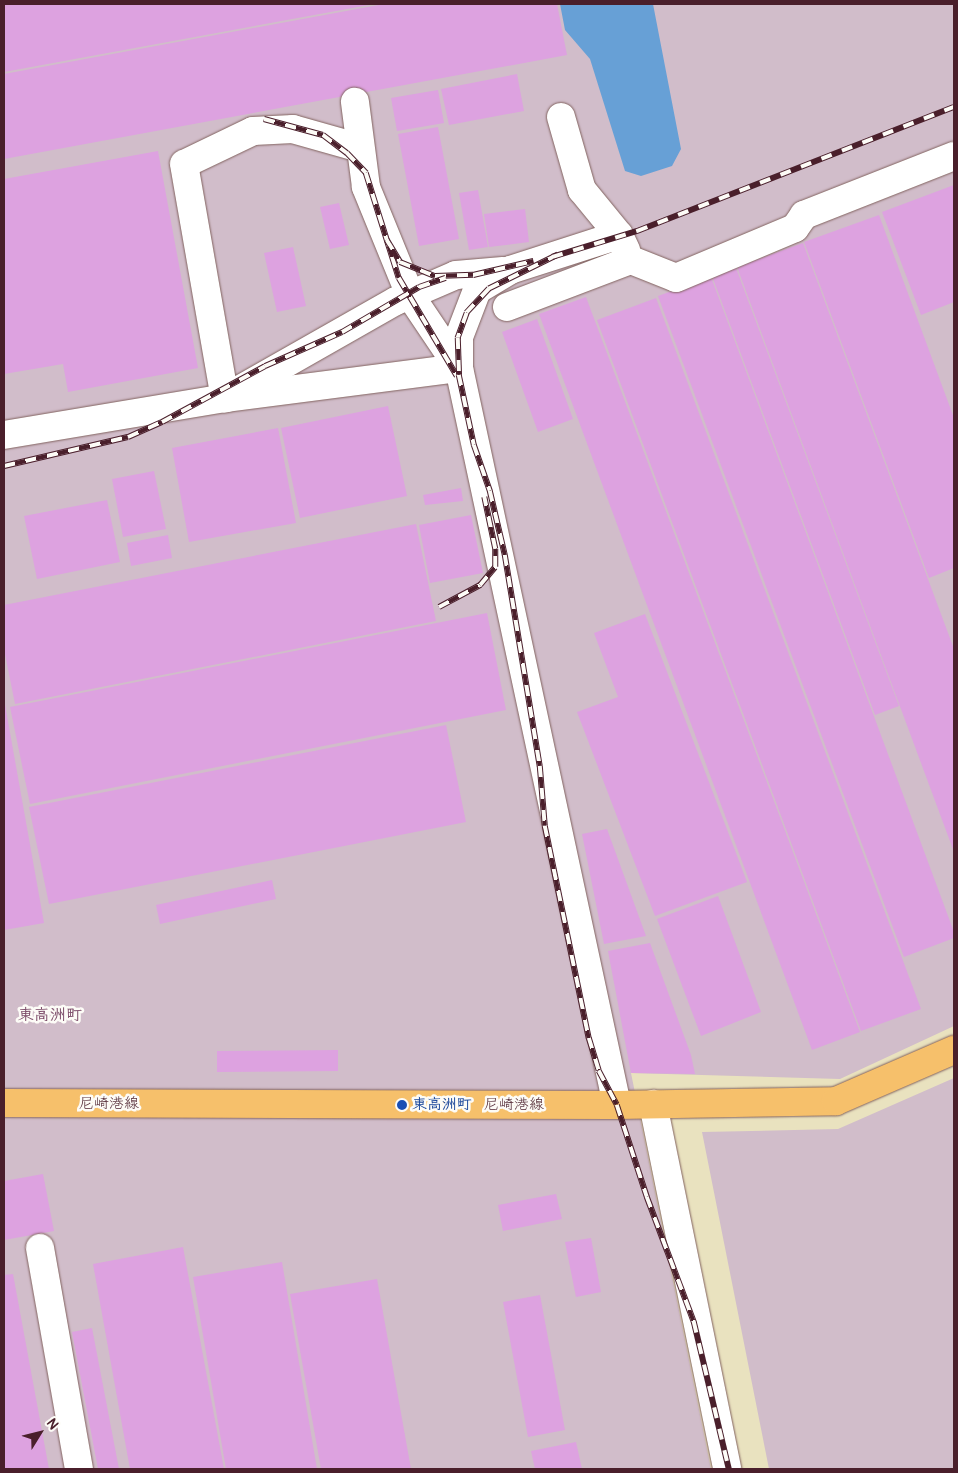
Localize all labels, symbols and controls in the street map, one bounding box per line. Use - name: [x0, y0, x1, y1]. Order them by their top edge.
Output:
- district label: 東高洲町: [18, 1005, 82, 1025]
- street label: 尼崎港線: [79, 1095, 139, 1113]
- place label: 東高洲町: [412, 1096, 472, 1114]
- street label: 尼崎港線: [484, 1096, 544, 1114]
- marker: 東高洲町: [396, 1099, 408, 1111]
- north arrow: [15, 1408, 65, 1458]
- text: N: [43, 1415, 62, 1433]

